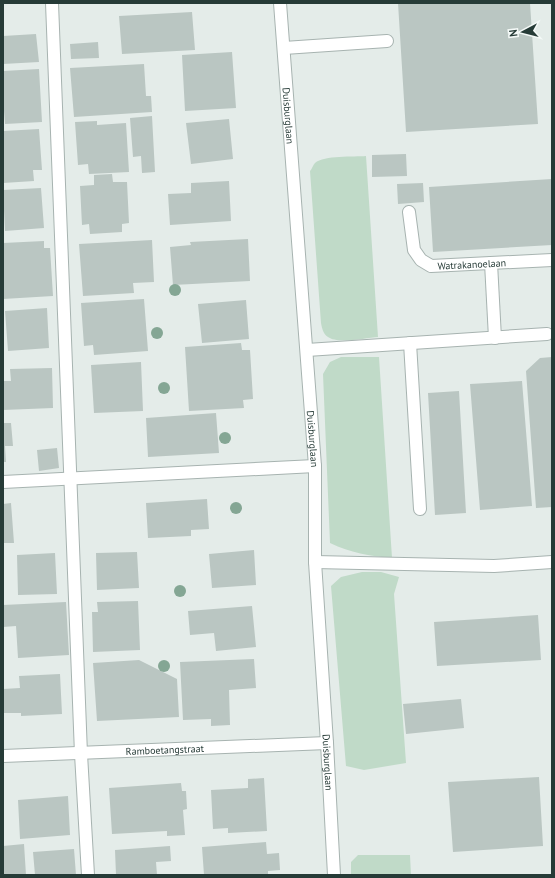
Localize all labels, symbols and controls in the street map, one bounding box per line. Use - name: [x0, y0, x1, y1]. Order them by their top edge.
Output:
- north arrow: [503, 12, 543, 52]
- text: N: [506, 29, 520, 38]
- street label: Duisburglaan: [279, 87, 297, 145]
- street label: Watrakanoelaan: [437, 256, 506, 273]
- street label: Duisburglaan: [304, 410, 321, 468]
- street label: Duisburglaan: [319, 734, 336, 791]
- street label: Ramboetangstraat: [125, 742, 205, 758]

